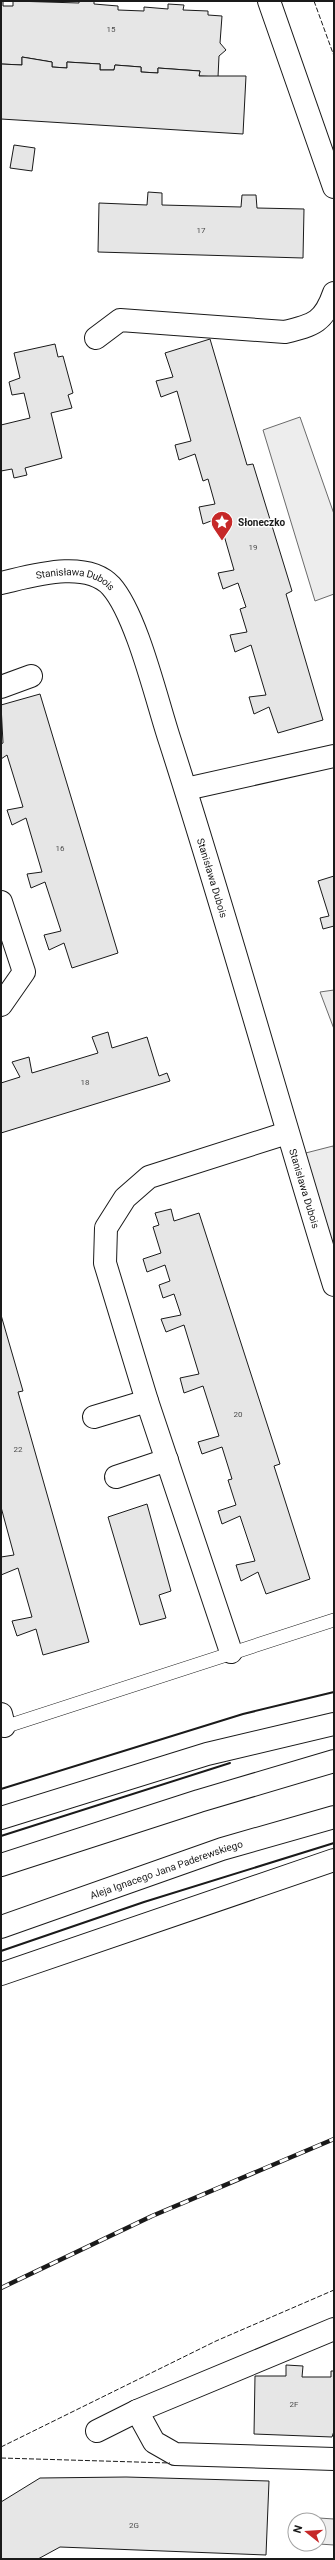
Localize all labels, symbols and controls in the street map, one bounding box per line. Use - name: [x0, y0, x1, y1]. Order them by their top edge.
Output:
- house number: 15: [107, 25, 116, 34]
- house number: 17: [197, 226, 206, 235]
- place icon: Słoneczko: [209, 509, 235, 542]
- place label: Słoneczko: [238, 517, 286, 528]
- house number: 19: [249, 543, 258, 552]
- street label: Stanisława Dubois: [35, 566, 117, 592]
- street label: Stanisława Dubois: [195, 837, 229, 919]
- house number: 16: [56, 844, 65, 853]
- house number: 18: [81, 1078, 90, 1087]
- street label: Stanisława Dubois: [287, 1148, 321, 1230]
- house number: 20: [234, 1410, 243, 1419]
- house number: 22: [14, 1445, 23, 1454]
- street label: Aleja Ignacego Jana Paderewskiego: [88, 1838, 244, 1901]
- house number: 2F: [290, 2400, 299, 2409]
- north arrow: [287, 2512, 327, 2552]
- house number: 2G: [129, 2521, 139, 2530]
- text: N: [291, 2523, 305, 2535]

